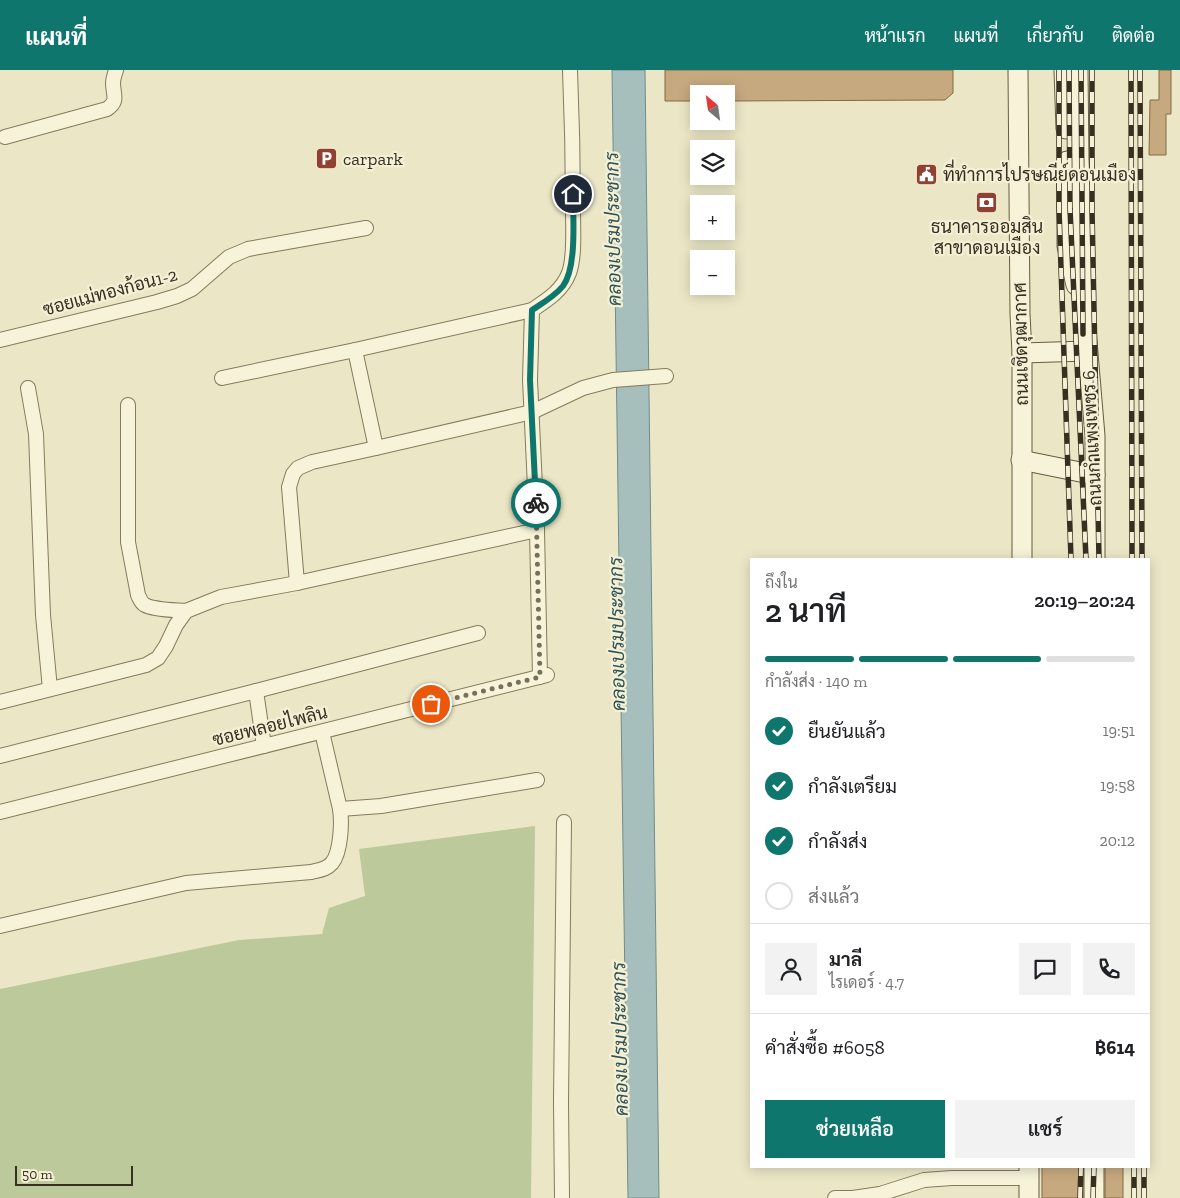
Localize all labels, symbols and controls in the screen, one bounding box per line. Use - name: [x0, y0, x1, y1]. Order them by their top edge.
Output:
- text: แผนที่: [25, 22, 87, 51]
- text: หน้าแรก: [864, 25, 926, 47]
- text: แผนที่: [954, 25, 998, 47]
- text: เกี่ยวกับ: [1026, 25, 1084, 47]
- text: ติดต่อ: [1112, 25, 1155, 47]
- north arrow: [690, 85, 735, 130]
- map controls: [690, 85, 735, 295]
- button: layers: [690, 140, 735, 185]
- parking icon: carpark: [315, 147, 339, 171]
- place label: carpark: [343, 148, 404, 170]
- water label: คลองเปรมประชากร: [600, 151, 626, 306]
- place label: ที่ทำการไปรษณีย์ดอนเมือง: [943, 159, 1136, 186]
- public building icon: ที่ทำการไปรษณีย์ดอนเมือง: [915, 163, 939, 187]
- pin: [552, 173, 594, 215]
- icon: home: [559, 180, 587, 208]
- bank icon: ธนาคารออมสิน สาขาดอนเมือง: [975, 190, 999, 214]
- button: +: [690, 195, 735, 240]
- place label: ธนาคารออมสิน สาขาดอนเมือง: [931, 216, 1043, 259]
- button: −: [690, 250, 735, 295]
- street label: ซอยแม่ทองก้อน1-2: [40, 262, 180, 321]
- street label: ถนนเชิดวุฒากาศ: [1009, 282, 1034, 406]
- street label: ถนนกำแพงเพชร 6: [1077, 370, 1107, 506]
- courier: [511, 478, 561, 528]
- icon: bike: [522, 489, 550, 517]
- water label: คลองเปรมประชากร: [604, 556, 630, 711]
- text: ถึงใน: [765, 573, 798, 592]
- text: 20:19–20:24: [1034, 589, 1135, 612]
- text: 2 นาที: [765, 592, 847, 630]
- text: กำลังส่ง · 140 m: [765, 672, 867, 691]
- pin: [410, 683, 452, 725]
- icon: bag: [417, 690, 445, 718]
- street label: ซอยพลอยไพลิน: [210, 699, 330, 751]
- icon: check: [765, 717, 793, 745]
- text: ยืนยันแล้ว: [808, 720, 886, 743]
- text: 19:51: [1102, 721, 1135, 740]
- icon: check: [765, 772, 793, 800]
- text: กำลังเตรียม: [808, 775, 897, 798]
- text: 19:58: [1100, 776, 1135, 795]
- icon: check: [765, 827, 793, 855]
- text: กำลังส่ง: [808, 830, 867, 853]
- text: 20:12: [1100, 831, 1135, 850]
- text: ส่งแล้ว: [808, 885, 859, 908]
- button: person: [765, 943, 817, 995]
- button: chat: [1019, 943, 1071, 995]
- button: phone: [1083, 943, 1135, 995]
- text: มาลี: [829, 948, 862, 971]
- water label: คลองเปรมประชากร: [607, 961, 633, 1116]
- text: ไรเดอร์ · 4.7: [829, 973, 904, 992]
- text: คำสั่งซื้อ #6058: [765, 1036, 885, 1059]
- text: ฿614: [1095, 1036, 1135, 1059]
- button: ช่วยเหลือ: [765, 1100, 945, 1158]
- button: แชร์: [955, 1100, 1135, 1158]
- scale bar: [15, 1163, 132, 1186]
- text: 50 m: [22, 1166, 53, 1183]

